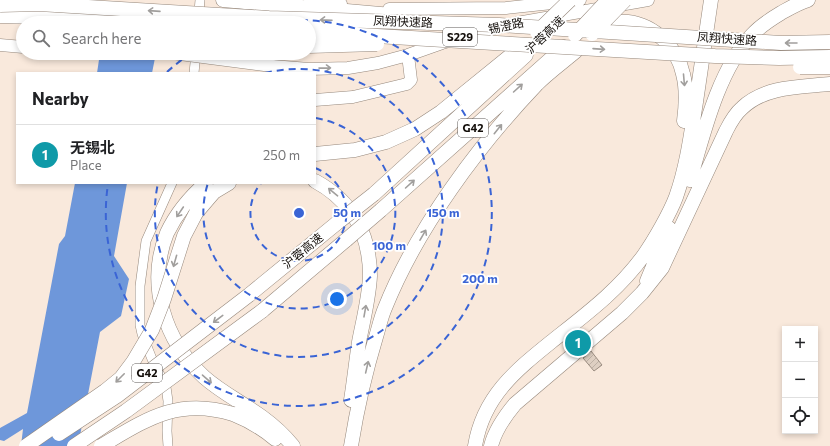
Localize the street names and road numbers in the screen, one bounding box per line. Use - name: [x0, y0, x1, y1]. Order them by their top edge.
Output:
- street label: 凤翔快速路: [373, 13, 433, 29]
- street label: 沪蓉高速: [522, 13, 566, 56]
- street label: 锡澄路: [487, 14, 525, 36]
- road number: S229: [443, 28, 477, 46]
- street label: 凤翔快速路: [697, 29, 757, 47]
- road number: G42: [458, 119, 488, 137]
- street label: 沪蓉高速: [279, 230, 325, 271]
- road number: G42: [132, 364, 162, 382]

